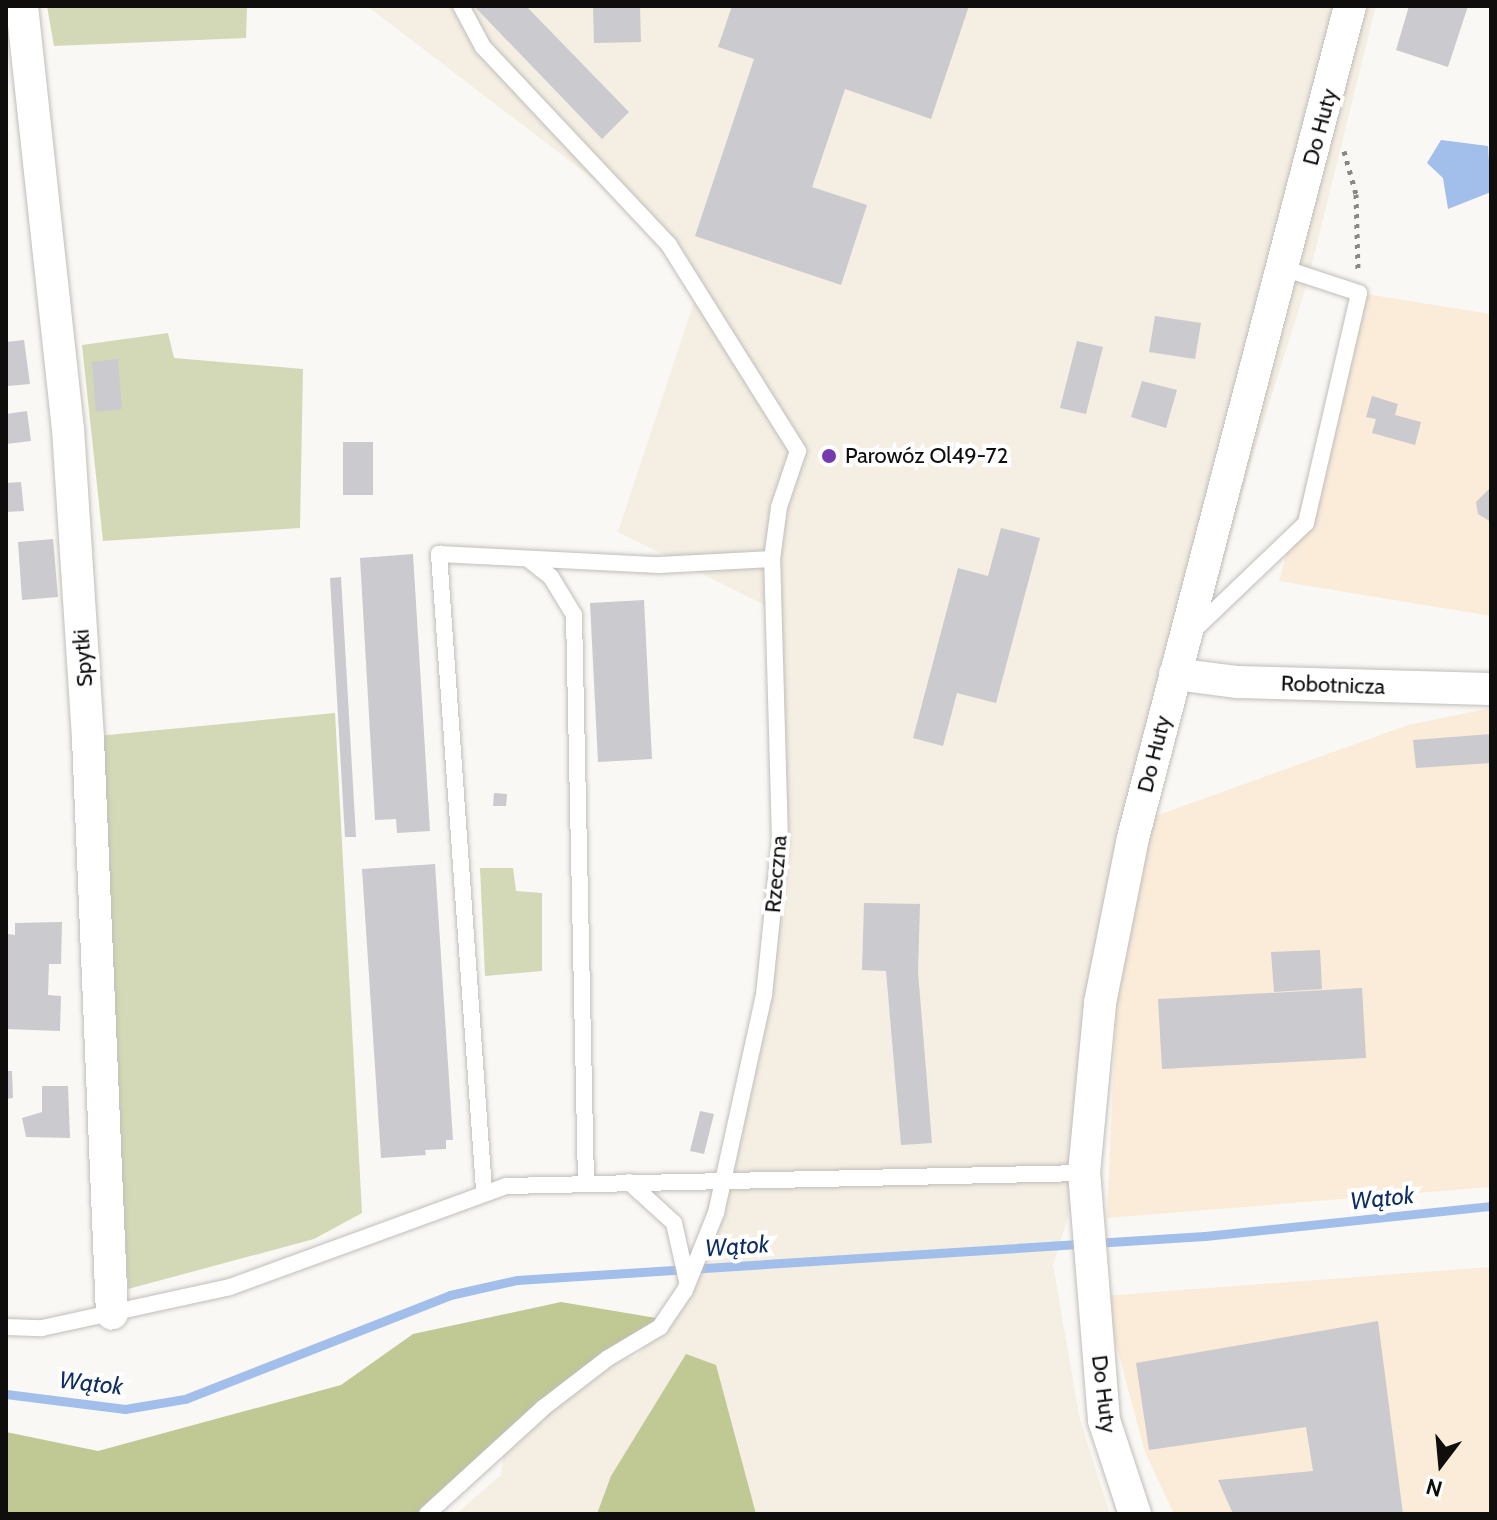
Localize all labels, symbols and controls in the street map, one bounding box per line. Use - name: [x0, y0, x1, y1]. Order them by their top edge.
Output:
- street label: Do Huty: [1297, 86, 1343, 168]
- place label: Parowóz Ol49-72: [845, 443, 1008, 469]
- marker: Parowóz Ol49-72: [820, 447, 838, 465]
- street label: Spytki: [68, 628, 98, 688]
- street label: Robotnicza: [1280, 670, 1386, 700]
- street label: Do Huty: [1132, 713, 1176, 795]
- street label: Rzeczna: [759, 834, 793, 914]
- water label: Wątok: [1349, 1180, 1415, 1216]
- water label: Wątok: [704, 1229, 770, 1263]
- street label: Do Huty: [1086, 1354, 1122, 1434]
- water label: Wątok: [58, 1365, 124, 1401]
- north arrow: [1401, 1424, 1481, 1504]
- text: N: [1423, 1472, 1445, 1503]

